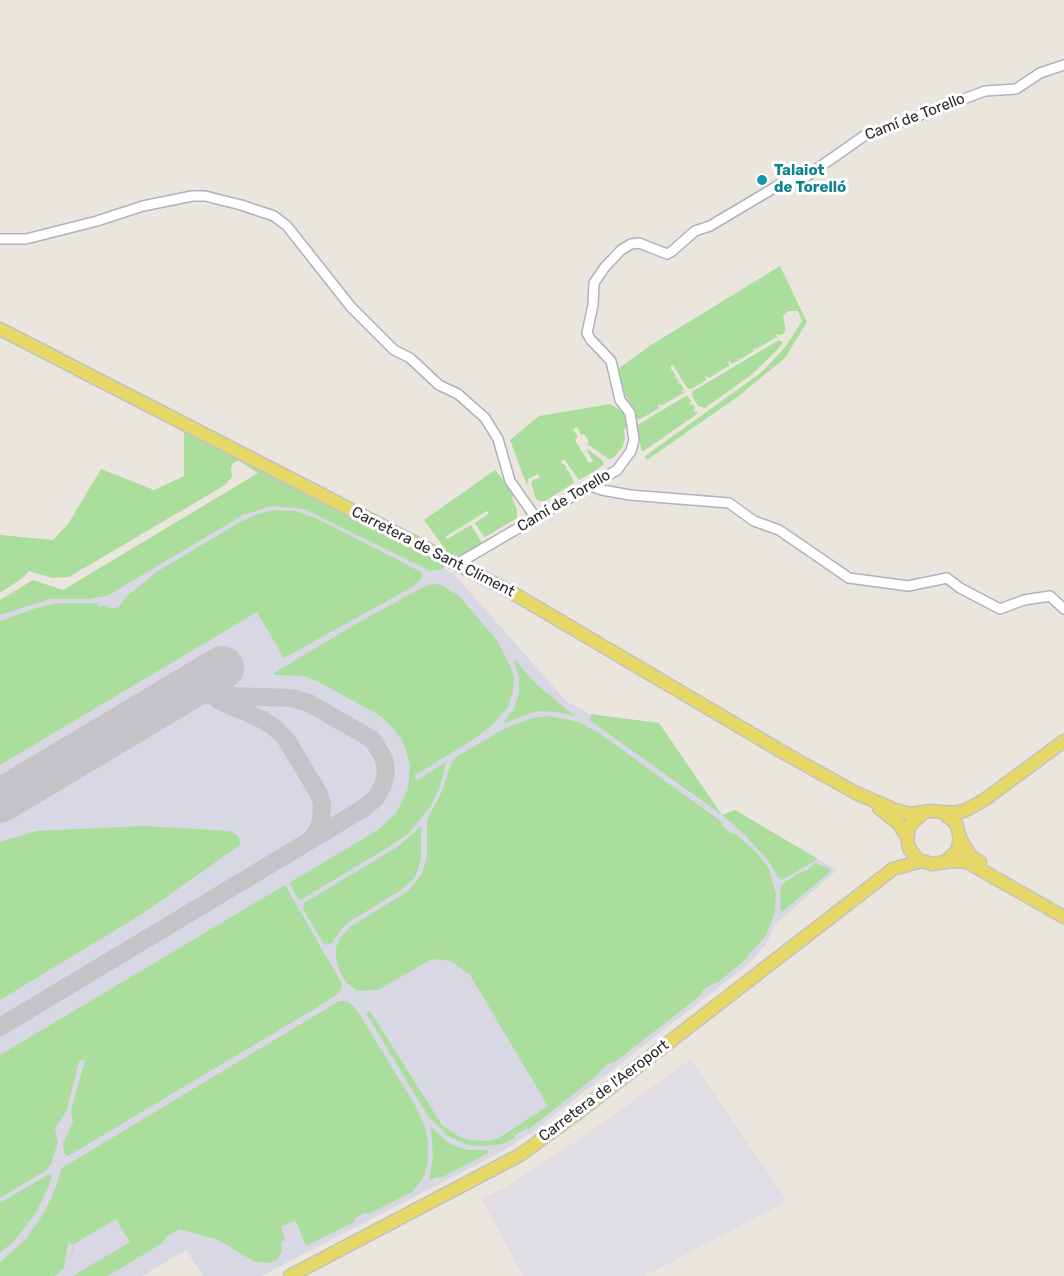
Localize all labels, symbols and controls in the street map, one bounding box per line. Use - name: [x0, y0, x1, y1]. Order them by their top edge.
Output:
- street label: Camí de Torello: [862, 90, 968, 144]
- place label: Talaiot de Torelló: [774, 162, 846, 197]
- marker: Talaiot de Torelló: [755, 173, 769, 187]
- street label: Camí de Torello: [514, 466, 614, 536]
- street label: Carretera de Sant Climent: [348, 503, 518, 601]
- street label: Carretera de l'Aeroport: [535, 1036, 673, 1146]

